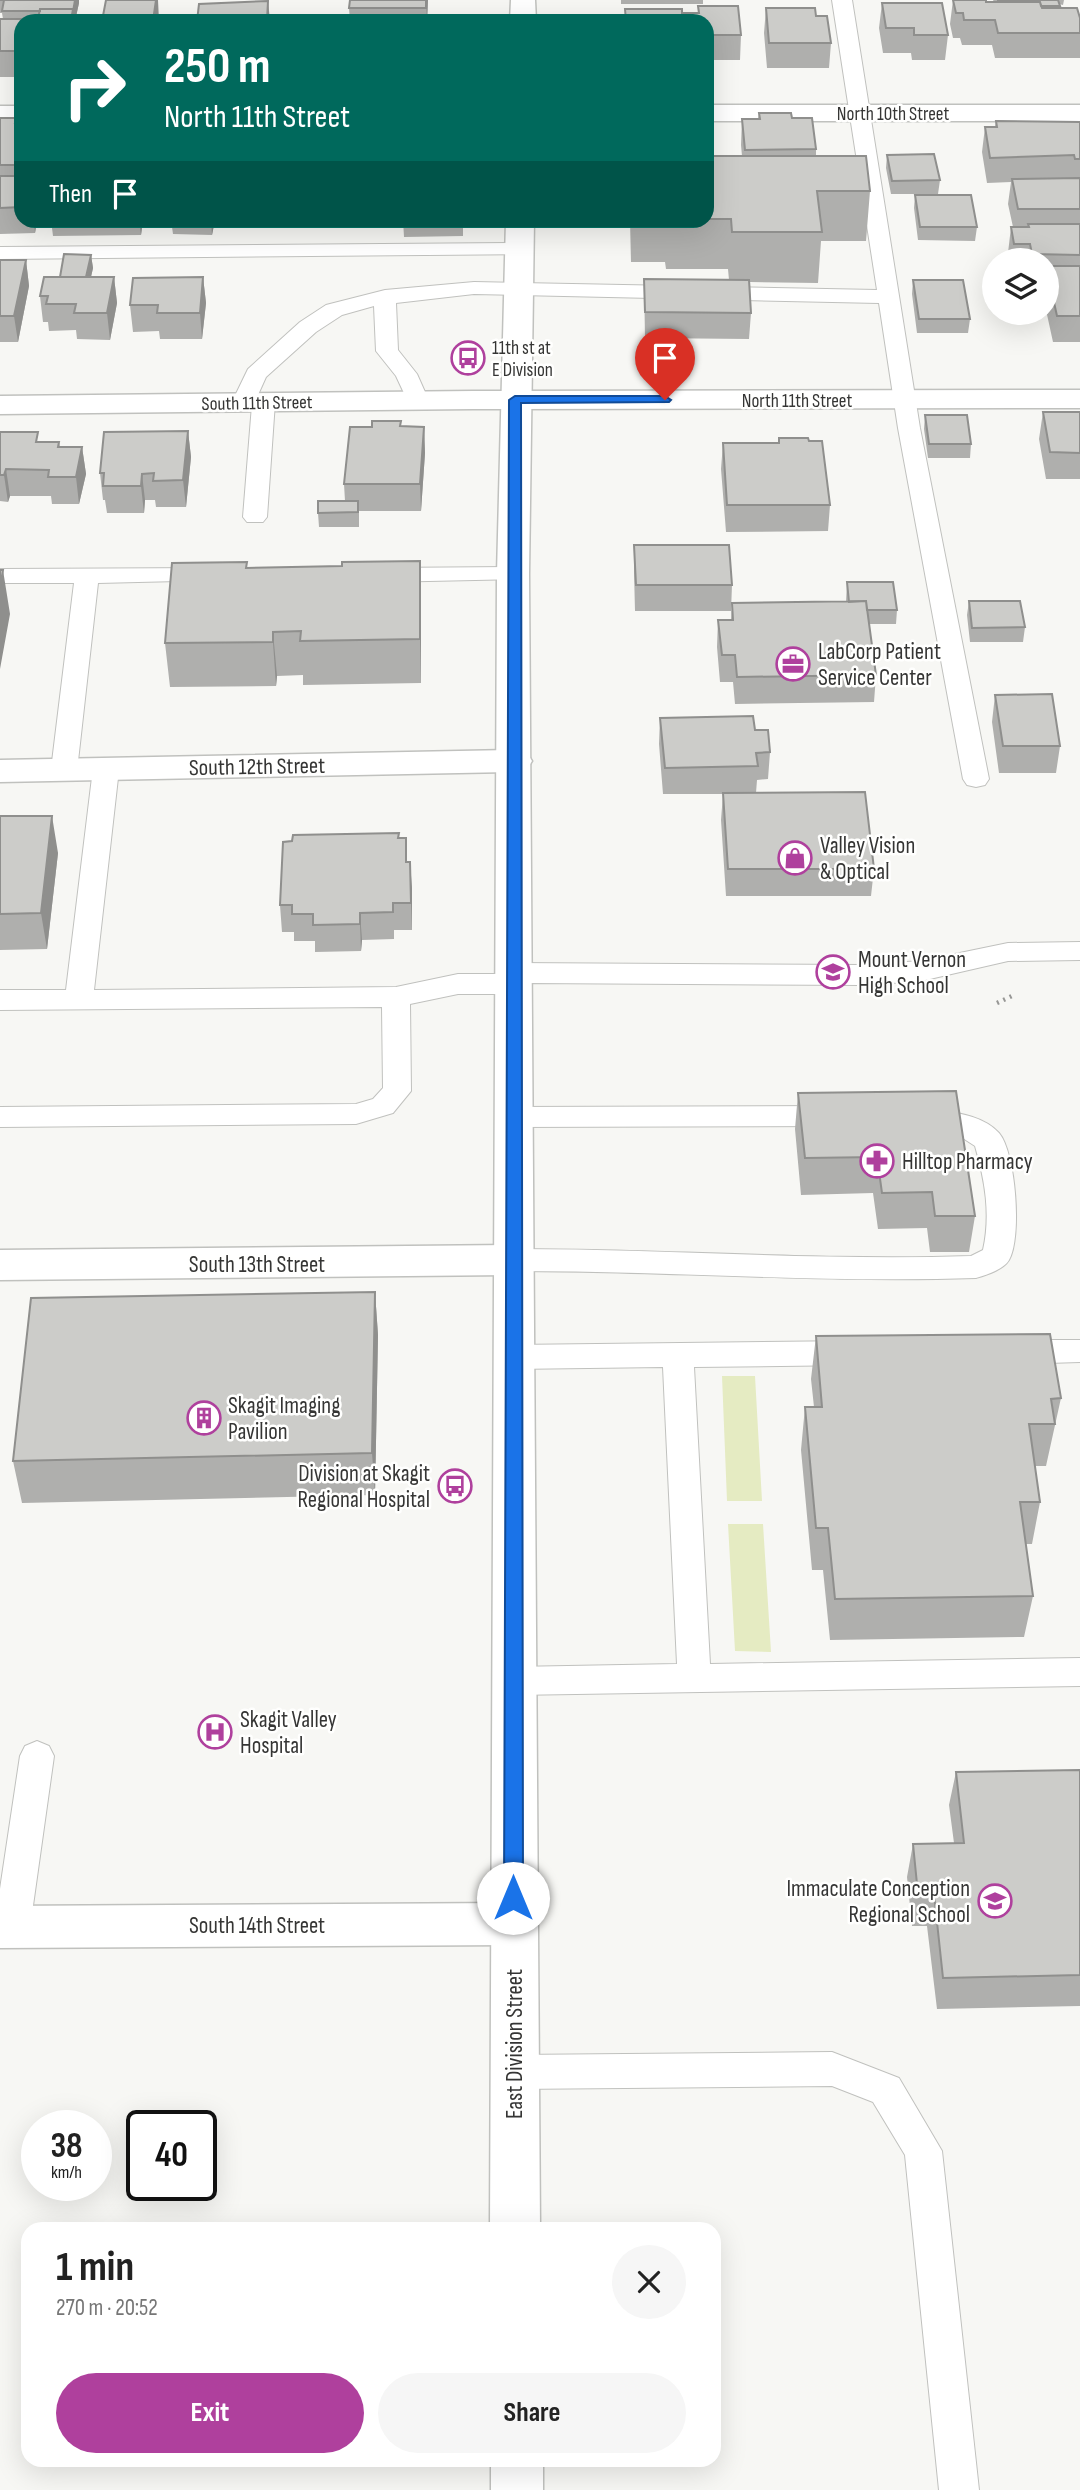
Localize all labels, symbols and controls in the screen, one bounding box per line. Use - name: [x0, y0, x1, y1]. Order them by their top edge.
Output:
- text: 250 m: [164, 38, 270, 97]
- icon: right: [49, 42, 140, 133]
- text: North 11th Street: [164, 98, 350, 137]
- street label: North 10th Street: [837, 103, 949, 126]
- icon: arrive: [106, 175, 144, 213]
- text: Then: [49, 179, 92, 210]
- map controls: [982, 248, 1059, 325]
- button: layers: [982, 248, 1059, 325]
- pin: [635, 328, 695, 400]
- place label: 11th st at E Division: [492, 337, 553, 382]
- bus stop icon: 11th st at E Division: [449, 339, 487, 377]
- icon: arrive: [646, 339, 684, 377]
- street label: North 11th Street: [742, 390, 852, 413]
- street label: South 11th Street: [201, 391, 313, 416]
- place label: LabCorp Patient Service Center: [818, 638, 941, 692]
- office icon: LabCorp Patient Service Center: [774, 645, 812, 683]
- street label: South 12th Street: [189, 752, 325, 782]
- place label: Valley Vision & Optical: [820, 832, 915, 886]
- shop icon: Valley Vision & Optical: [776, 839, 814, 877]
- place label: Mount Vernon High School: [858, 946, 966, 1000]
- school or university icon: Mount Vernon High School: [814, 953, 852, 991]
- pharmacy icon: Hilltop Pharmacy: [858, 1142, 896, 1180]
- place label: Hilltop Pharmacy: [902, 1148, 1033, 1176]
- street label: South 13th Street: [189, 1251, 325, 1279]
- place label: Skagit Imaging Pavilion: [228, 1392, 340, 1446]
- building icon: Skagit Imaging Pavilion: [185, 1399, 223, 1437]
- place label: Division at Skagit Regional Hospital: [297, 1460, 430, 1514]
- bus stop icon: Division at Skagit Regional Hospital: [436, 1467, 474, 1505]
- place label: Skagit Valley Hospital: [240, 1706, 337, 1760]
- hospital icon: Skagit Valley Hospital: [196, 1713, 234, 1751]
- position arrow: [476, 1861, 550, 1935]
- place label: Immaculate Conception Regional School: [786, 1875, 970, 1929]
- school or university icon: Immaculate Conception Regional School: [976, 1882, 1014, 1920]
- street label: South 14th Street: [189, 1912, 325, 1940]
- street label: East Division Street: [501, 1969, 529, 2119]
- speed limit sign: 40: [126, 2110, 217, 2201]
- text: 38: [50, 2125, 83, 2168]
- text: km/h: [51, 2162, 82, 2183]
- text: 1 min: [56, 2242, 134, 2293]
- button: close: [612, 2245, 686, 2319]
- text: 270 m · 20:52: [56, 2294, 158, 2322]
- button: Exit: [56, 2373, 364, 2453]
- button: Share: [378, 2373, 686, 2453]

